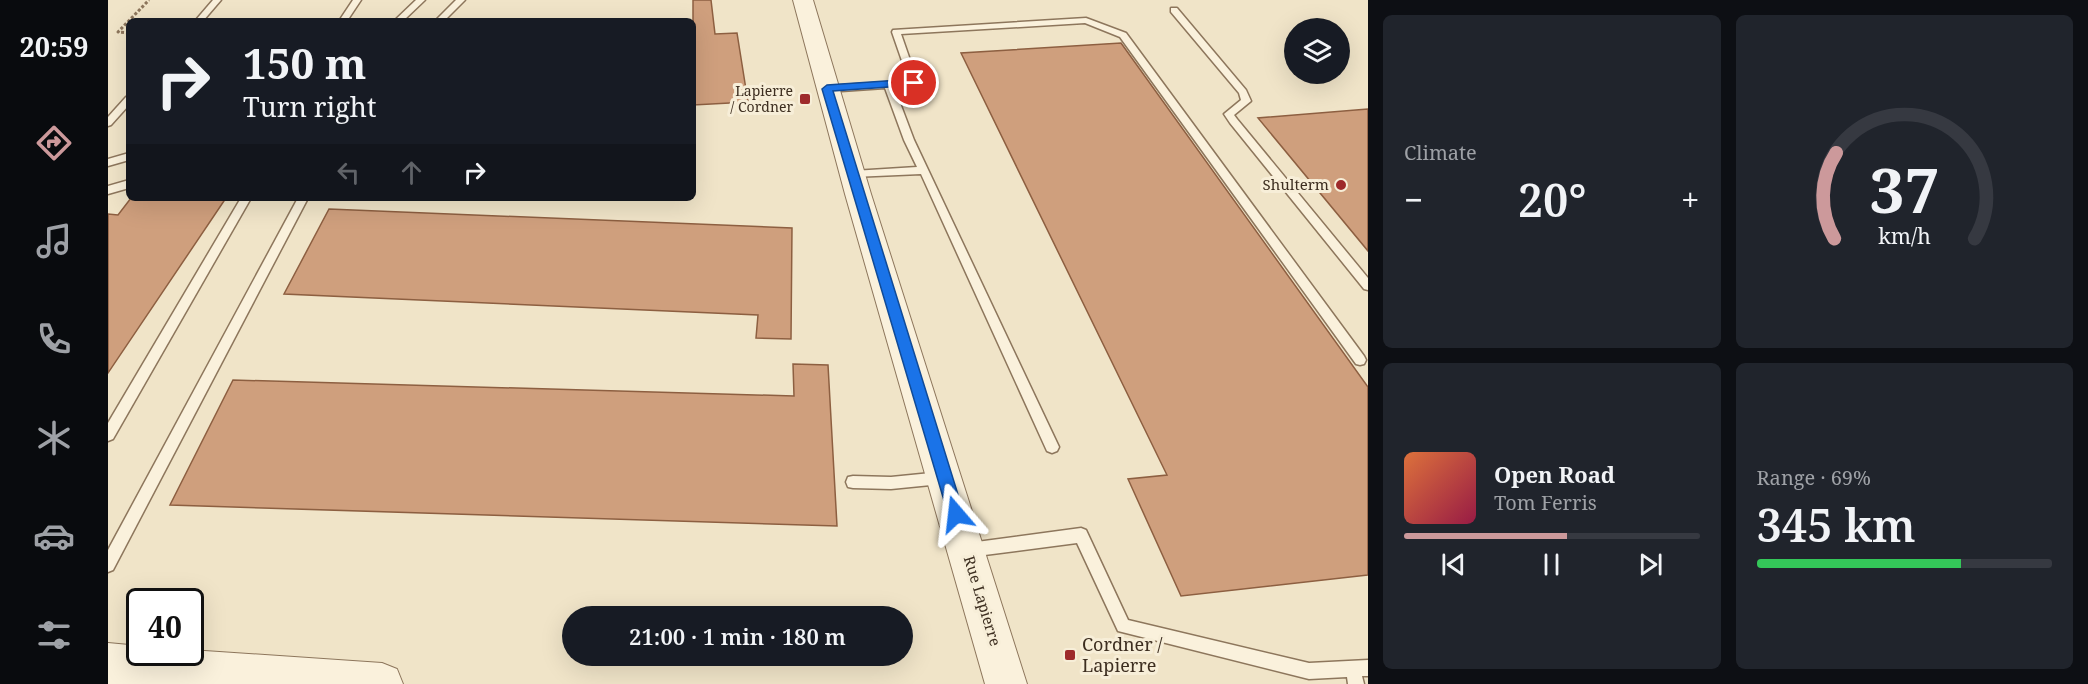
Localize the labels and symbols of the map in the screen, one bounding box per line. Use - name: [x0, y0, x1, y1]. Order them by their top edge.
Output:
- pin: [888, 57, 939, 108]
- place label: Lapierre / Cordner: [730, 81, 793, 116]
- marker: Lapierre / Cordner: [798, 92, 812, 106]
- place label: Shulterm: [1263, 174, 1329, 194]
- marker: Shulterm: [1334, 178, 1348, 192]
- position arrow: [924, 482, 988, 546]
- street label: Rue Lapierre: [960, 553, 1006, 648]
- speed limit sign: 40: [126, 588, 204, 666]
- place label: Cordner / Lapierre: [1082, 632, 1163, 677]
- marker: Cordner / Lapierre: [1063, 648, 1077, 662]

